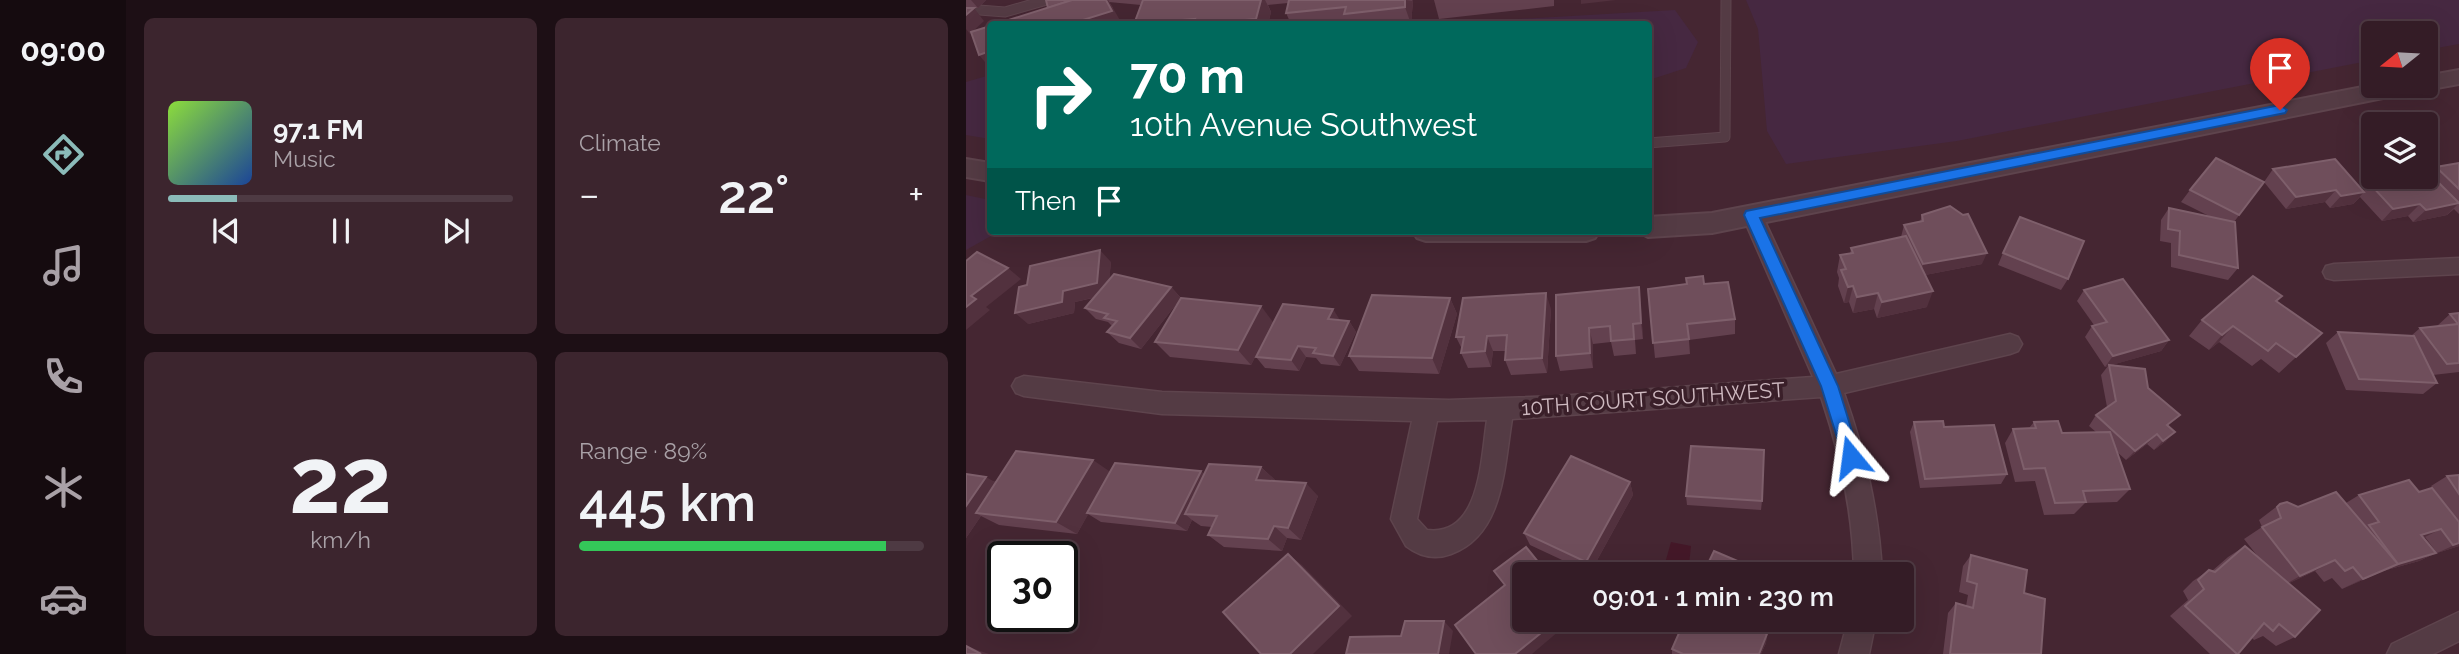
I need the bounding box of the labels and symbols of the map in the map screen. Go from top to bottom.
north arrow [2361,21,2438,98]
pin [2250,38,2310,110]
street label: 10TH COURT SOUTHWEST [1520,377,1786,420]
position arrow [1814,420,1888,494]
speed limit sign: 30 [987,541,1078,632]

